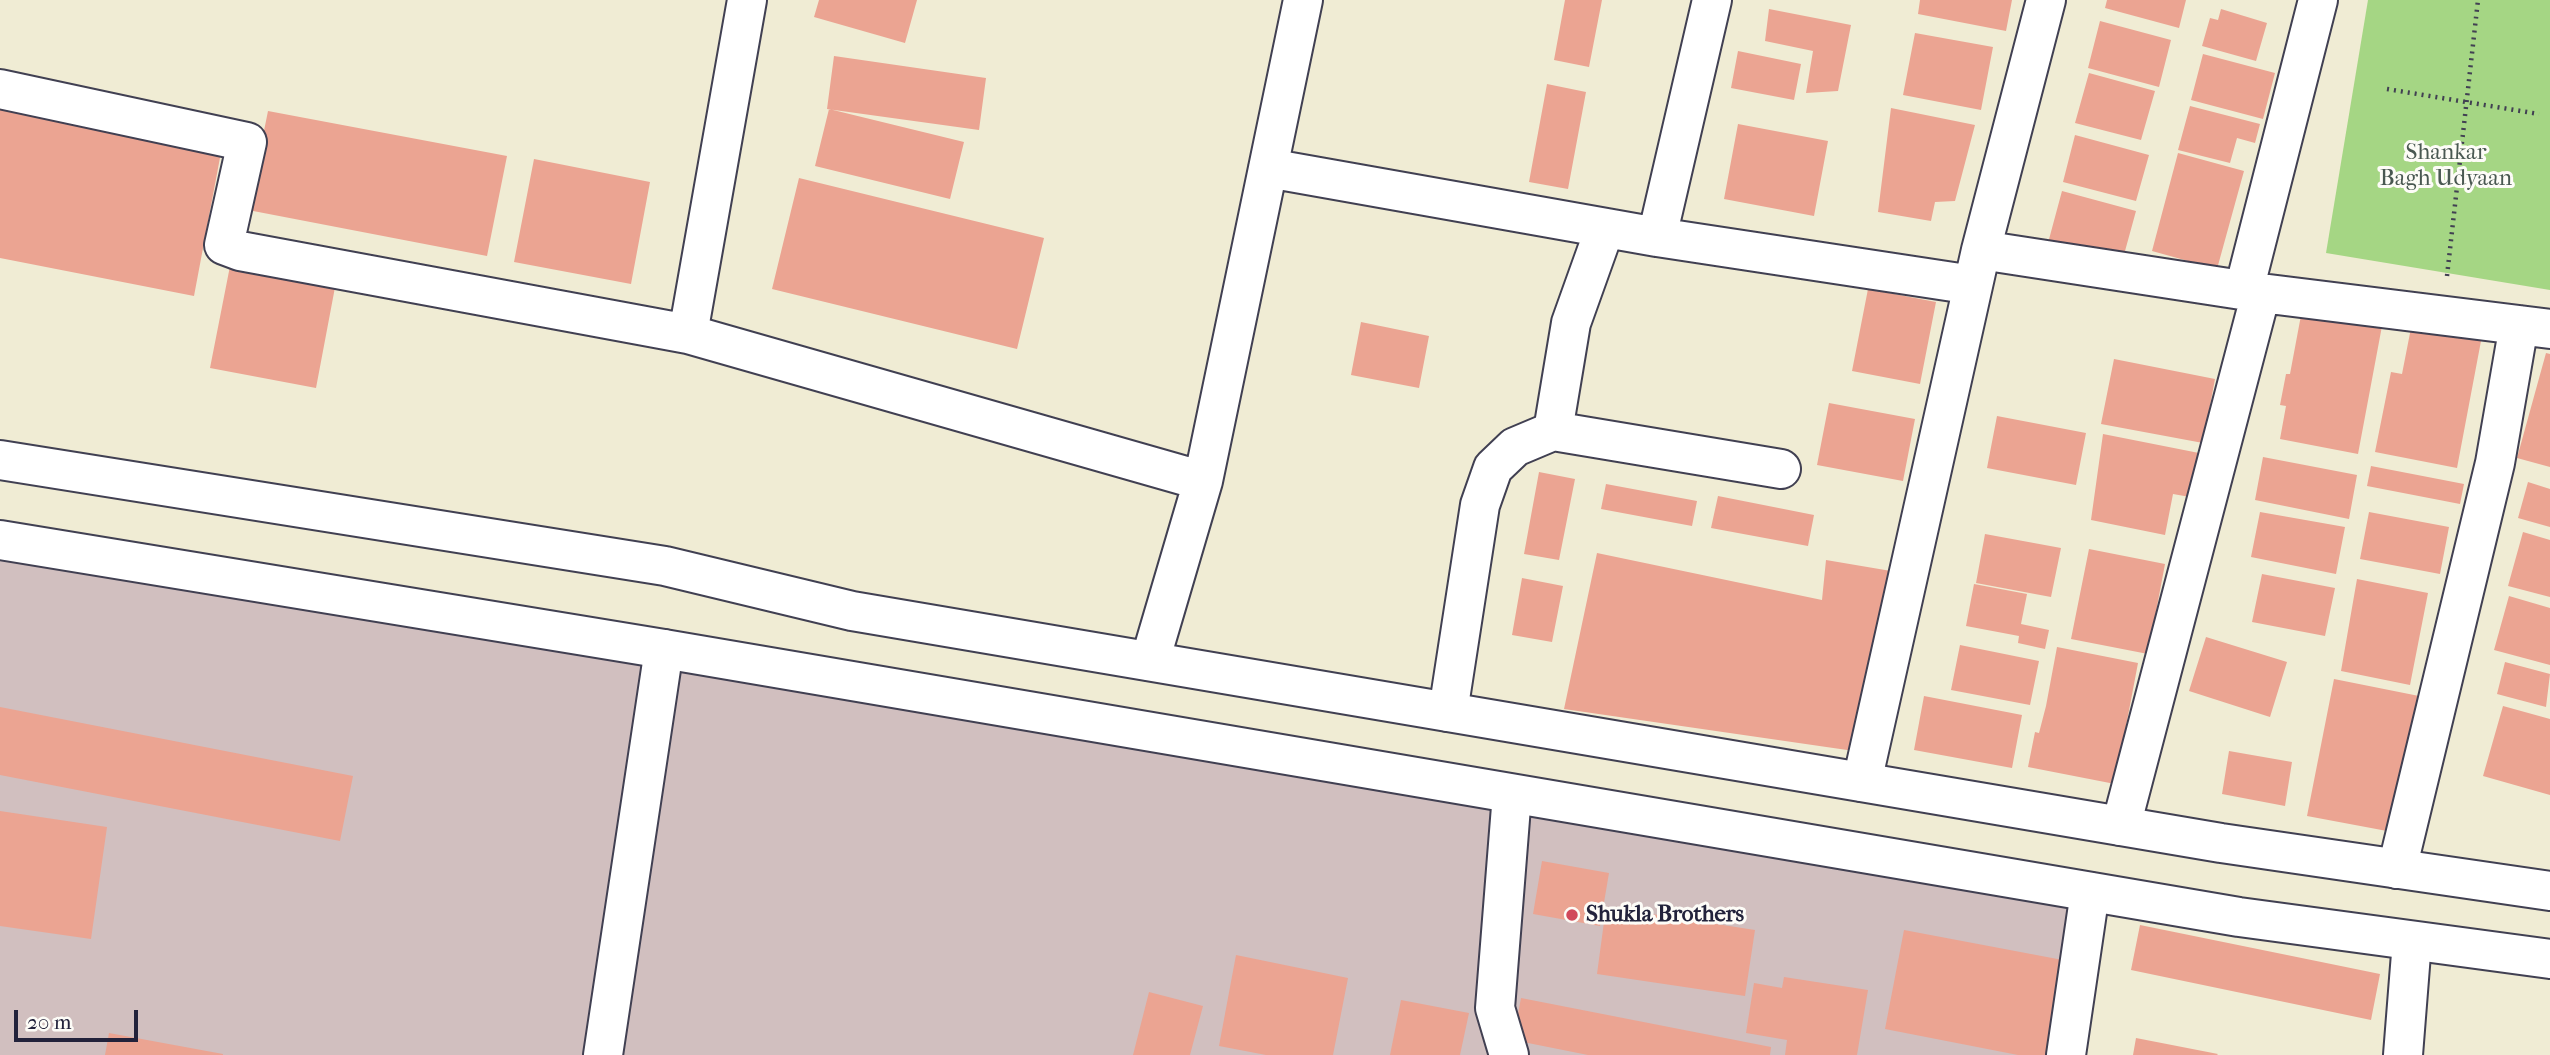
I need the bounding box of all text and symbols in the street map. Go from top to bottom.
park label: Shankar Bagh Udyaan [2380,139,2512,193]
place label: Shukla Brothers [1586,901,1744,929]
marker: Shukla Brothers [1564,907,1580,923]
scale bar [18,996,142,1040]
text: 20 m [27,1010,71,1034]

